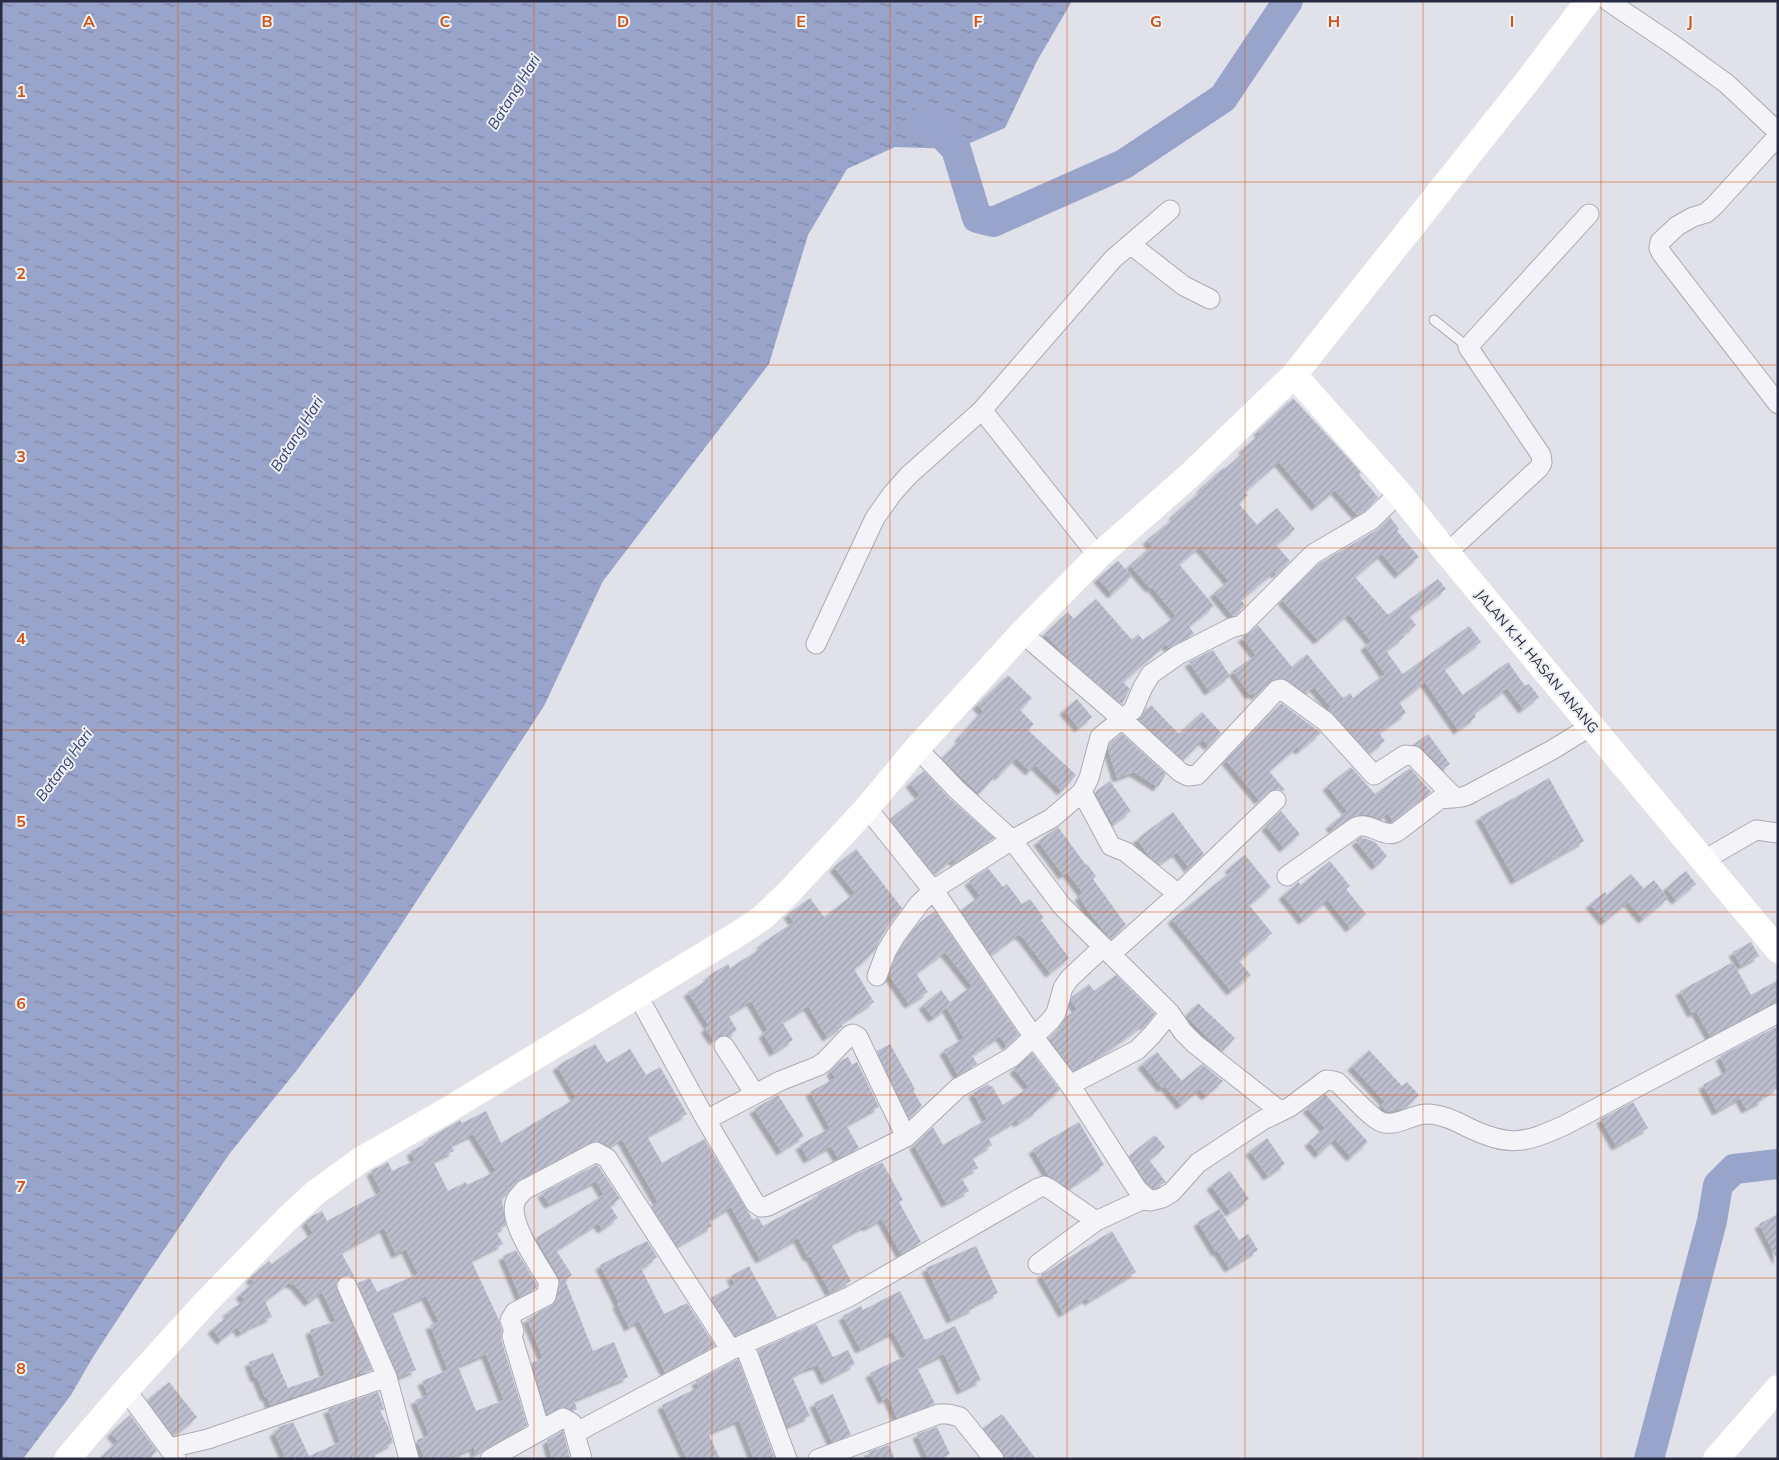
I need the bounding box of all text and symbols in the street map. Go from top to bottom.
text: A [83,11,95,31]
text: B [261,11,273,31]
text: C [440,11,451,31]
text: D [617,11,629,31]
text: E [796,11,806,31]
text: F [973,11,983,31]
text: G [1150,11,1162,31]
text: H [1328,11,1340,31]
text: I [1510,11,1514,31]
text: J [1687,11,1693,31]
water label: Batang Hari [483,50,544,133]
text: 1 [16,81,26,101]
text: 2 [16,263,26,283]
water label: Batang Hari [266,392,327,475]
text: 3 [16,446,26,466]
street label: JALAN K.H. HASAN ANANG [1472,585,1602,737]
text: 4 [16,628,26,648]
water label: Batang Hari [31,725,96,805]
text: 5 [16,811,26,831]
text: 6 [16,993,26,1013]
text: 7 [16,1176,26,1196]
text: 8 [16,1358,26,1378]

